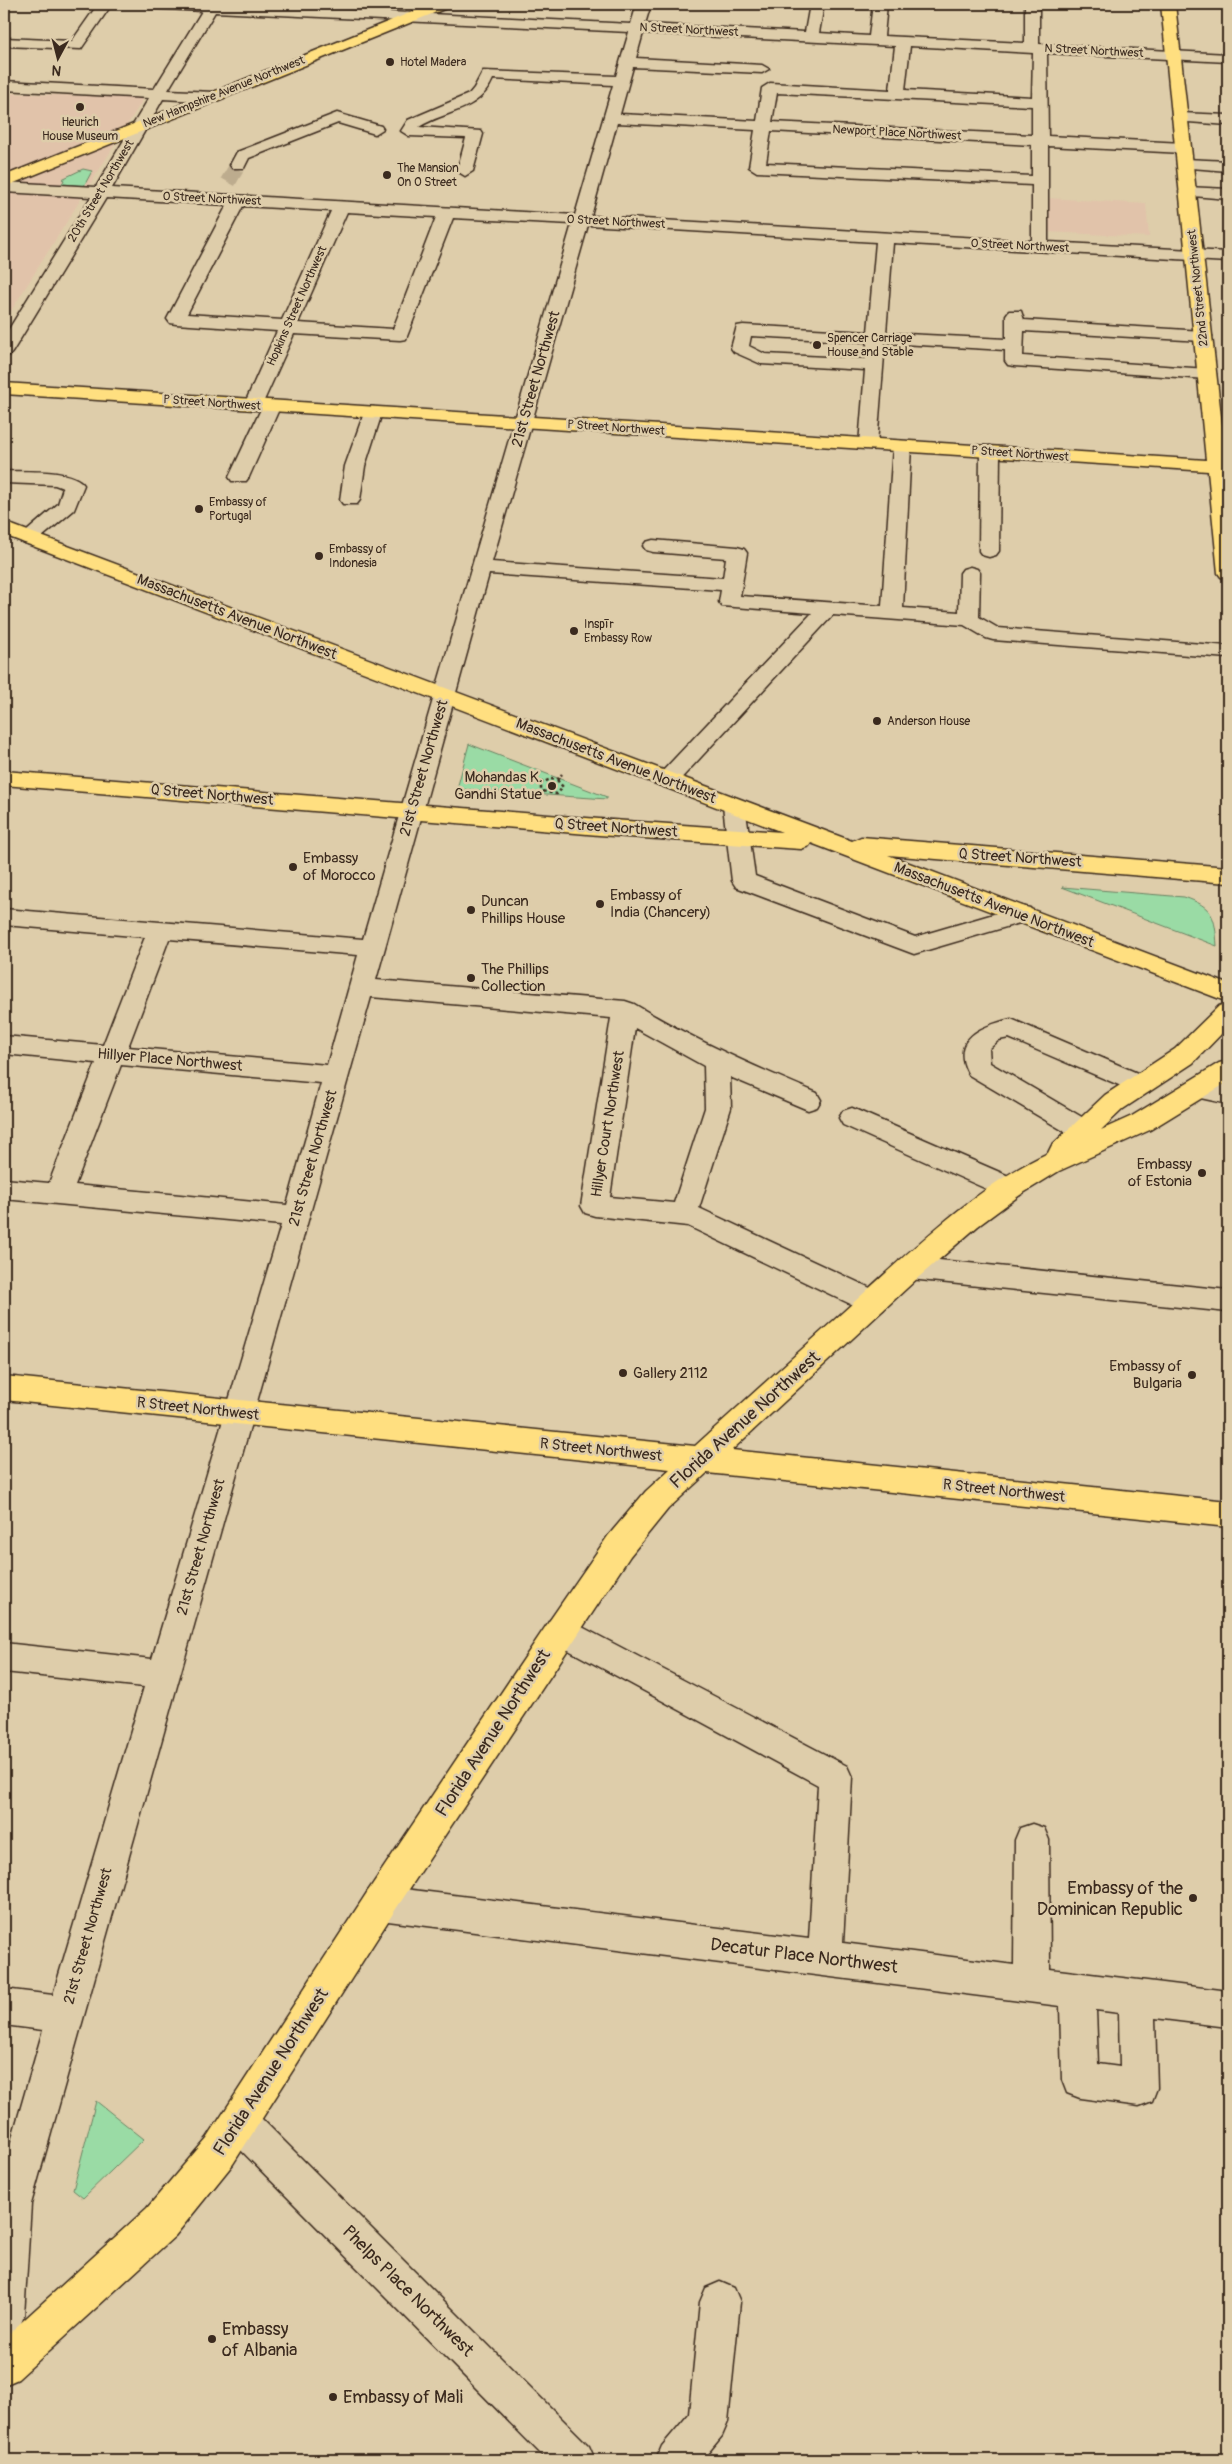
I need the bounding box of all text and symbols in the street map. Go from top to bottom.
street label: N Street Northwest [639,20,739,40]
north arrow [32,32,82,82]
street label: N Street Northwest [1044,41,1144,61]
street label: New Hampshire Avenue Northwest [141,53,307,131]
place label: Hotel Madera [400,55,467,70]
marker: Hotel Madera [384,56,396,68]
text: N [51,61,62,79]
marker: Heurich House Museum [74,101,86,113]
place label: Heurich House Museum [42,115,118,144]
street label: Newport Place Northwest [832,122,962,144]
street label: 20th Street Northwest [65,137,138,245]
place label: The Mansion On O Street [397,161,459,190]
marker: The Mansion On O Street [381,169,393,181]
street label: O Street Northwest [162,189,262,209]
street label: O Street Northwest [566,212,666,232]
street label: 22nd Street Northwest [1184,229,1212,347]
street label: O Street Northwest [970,236,1070,256]
street label: Hopkins Street Northwest [264,243,330,368]
street label: 21st Street Northwest [507,308,565,449]
place label: Spencer Carriage House and Stable [827,331,914,360]
marker: Spencer Carriage House and Stable [811,339,823,351]
street label: P Street Northwest [163,392,262,414]
street label: P Street Northwest [567,417,666,439]
street label: P Street Northwest [971,443,1070,465]
place label: Embassy of Portugal [209,495,267,524]
marker: Embassy of Portugal [193,503,205,515]
place label: Embassy of Indonesia [329,542,387,571]
marker: Embassy of Indonesia [313,550,325,562]
street label: Massachusetts Avenue Northwest [134,570,341,664]
place label: Inspīr Embassy Row [584,617,652,646]
marker: Inspīr Embassy Row [568,625,580,637]
street label: 21st Street Northwest [395,697,453,838]
street label: Massachusetts Avenue Northwest [513,714,720,808]
place label: Anderson House [887,714,970,729]
marker: Anderson House [871,715,883,727]
place label: Mohandas K. Gandhi Statue [454,768,543,804]
street label: Q Street Northwest [150,780,275,810]
marker: Mohandas K. Gandhi Statue [546,780,558,792]
street label: Q Street Northwest [554,814,679,842]
street label: Q Street Northwest [958,844,1083,872]
place label: Embassy of Morocco [303,849,376,885]
street label: Massachusetts Avenue Northwest [891,858,1098,952]
marker: Embassy of Morocco [287,861,299,873]
place label: Embassy of India (Chancery) [610,886,711,922]
place label: Duncan Phillips House [481,892,566,928]
marker: Embassy of India (Chancery) [594,898,606,910]
marker: Duncan Phillips House [465,904,477,916]
place label: The Phillips Collection [481,960,549,996]
marker: The Phillips Collection [465,972,477,984]
street label: Hillyer Place Northwest [97,1044,244,1076]
street label: Hillyer Court Northwest [587,1048,629,1199]
street label: 21st Street Northwest [284,1087,342,1228]
place label: Embassy of Estonia [1128,1155,1193,1191]
marker: Embassy of Estonia [1196,1167,1208,1179]
street label: Florida Avenue Northwest [665,1346,826,1494]
place label: Embassy of Bulgaria [1109,1357,1182,1393]
place label: Gallery 2112 [633,1364,708,1383]
marker: Gallery 2112 [617,1367,629,1379]
marker: Embassy of Bulgaria [1186,1369,1198,1381]
street label: R Street Northwest [136,1393,261,1425]
street label: R Street Northwest [539,1434,664,1466]
street label: R Street Northwest [942,1475,1067,1507]
street label: 21st Street Northwest [172,1476,230,1617]
street label: Florida Avenue Northwest [430,1644,556,1821]
street label: 21st Street Northwest [59,1865,117,2006]
place label: Embassy of the Dominican Republic [1037,1877,1183,1921]
marker: Embassy of the Dominican Republic [1187,1892,1199,1904]
street label: Decatur Place Northwest [709,1933,900,1979]
street label: Florida Avenue Northwest [208,1983,334,2160]
street label: Phelps Place Northwest [337,2220,479,2362]
place label: Embassy of Albania [222,2318,297,2362]
marker: Embassy of Albania [206,2333,218,2345]
place label: Embassy of Mali [343,2386,463,2409]
marker: Embassy of Mali [327,2391,339,2403]

